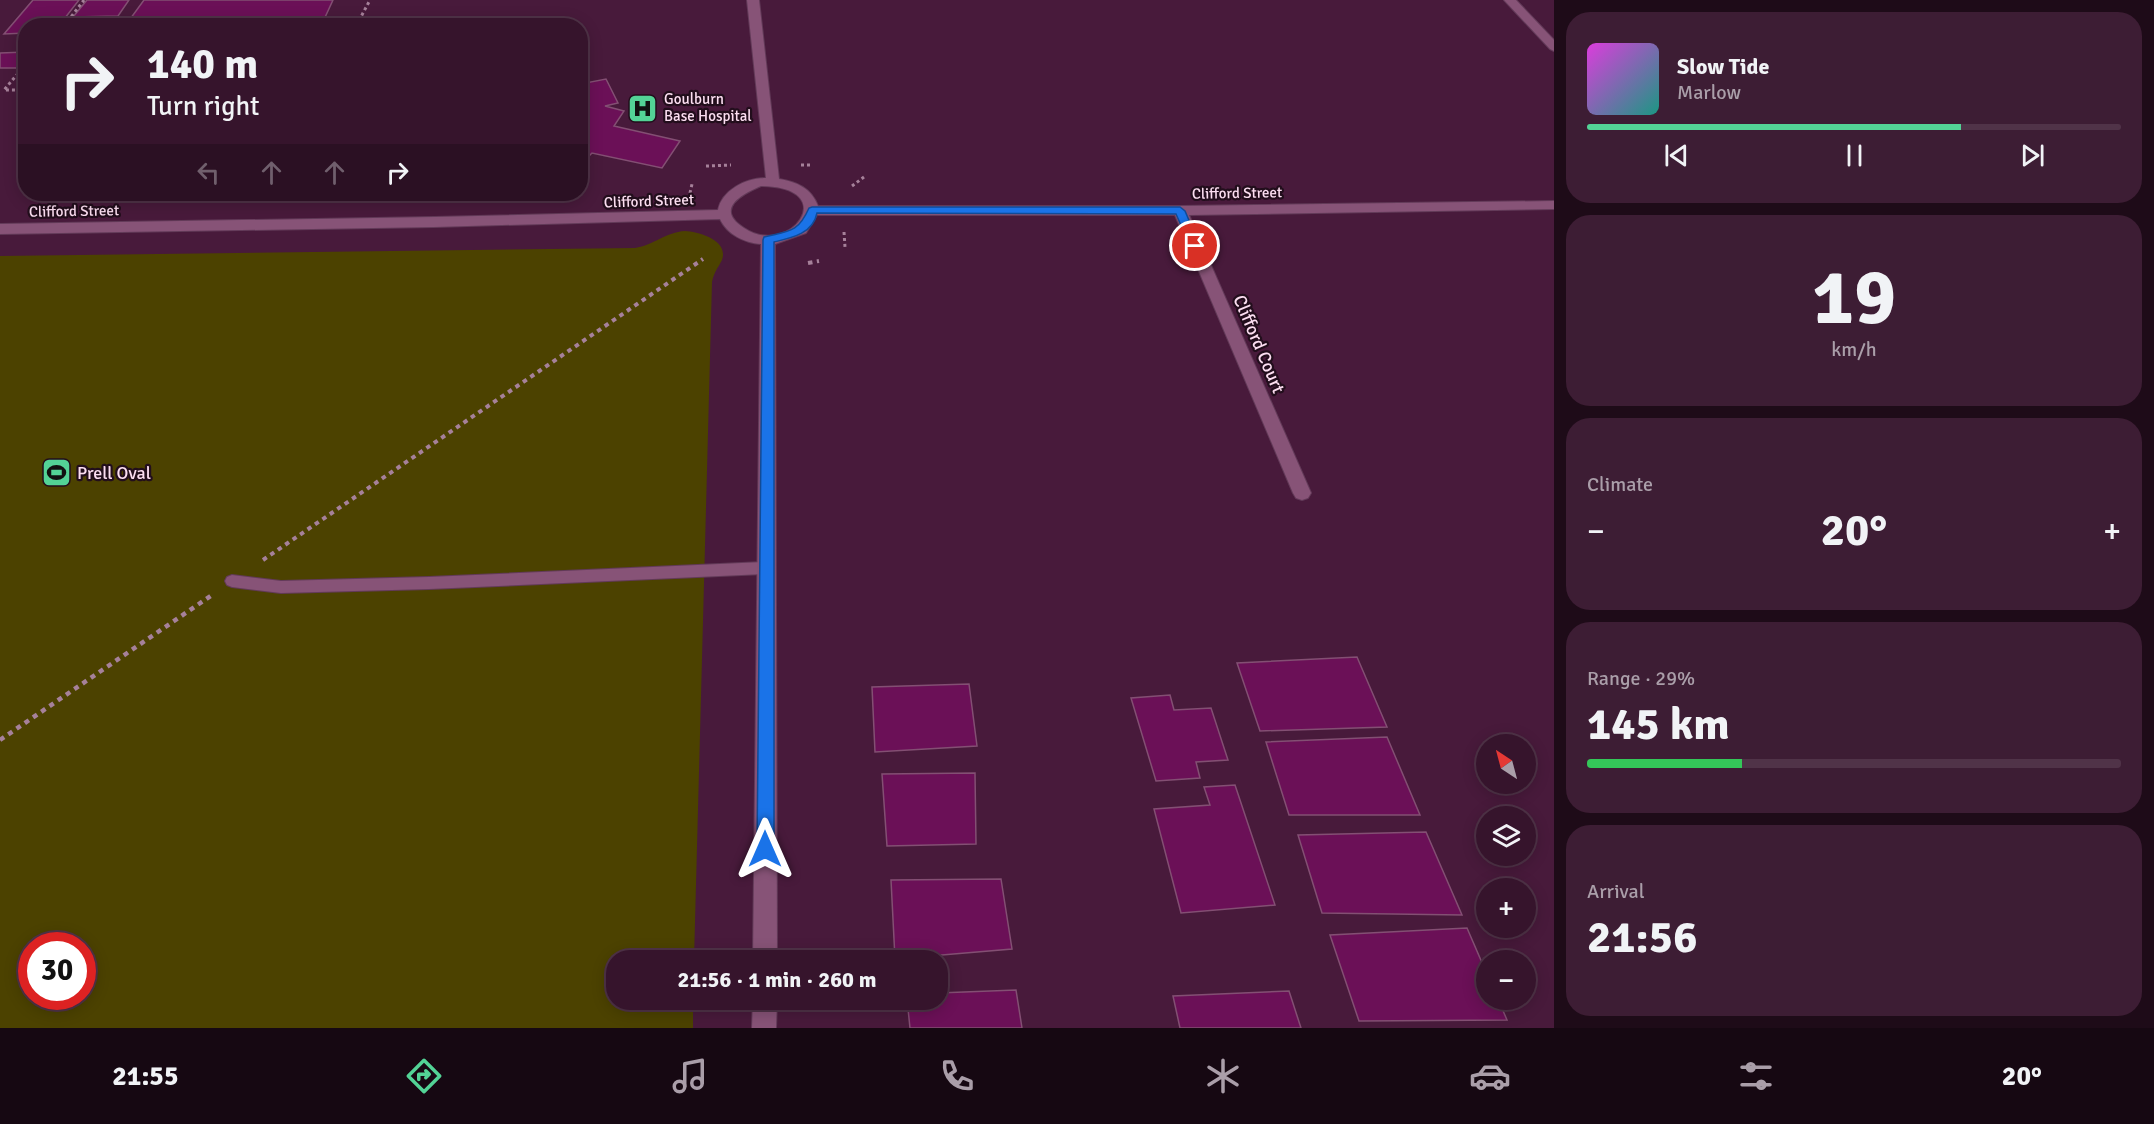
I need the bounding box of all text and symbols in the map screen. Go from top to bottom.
text: 140 m [147,39,258,90]
icon: right [48,42,126,120]
text: Slow Tide [1677,53,1769,80]
text: Marlow [1677,80,1741,105]
text: Turn right [147,90,260,123]
place label: Goulburn Base Hospital [664,90,752,125]
hospital icon: Goulburn Base Hospital [627,92,659,124]
icon: previous [1660,139,1693,172]
icon: pause [1838,139,1871,172]
icon: next [2016,139,2049,172]
icon: left [192,156,225,189]
icon: ahead [255,156,288,189]
icon: ahead [318,156,351,189]
icon: right [381,156,414,189]
street label: Clifford Street [1192,183,1282,203]
street label: Clifford Street [604,190,694,212]
street label: Clifford Street [29,201,119,221]
pin [1169,220,1220,271]
icon: arrive [1178,229,1211,262]
text: 19 [1812,250,1896,346]
street label: Clifford Court [1228,291,1290,397]
text: km/h [1831,337,1877,362]
sports icon: Prell Oval [40,457,72,489]
place label: Prell Oval [77,462,151,484]
text: Climate [1587,472,1653,497]
text: 20° [1821,503,1887,558]
text: − [1587,511,1605,552]
text: + [2103,511,2121,552]
text: Range · 29% [1587,666,1695,691]
text: 145 km [1587,697,1730,752]
north arrow [1476,734,1536,794]
map controls [1476,734,1536,1010]
button: layers [1476,806,1536,866]
position arrow [733,817,797,881]
button: + [1476,878,1536,938]
text: Arrival [1587,879,1645,904]
text: 21:56 [1587,910,1697,965]
speed limit sign: 30 [18,932,96,1010]
button: − [1476,950,1536,1010]
text: 21:56 · 1 min · 260 m [677,966,877,993]
icon: directions [403,1055,445,1097]
icon: music [669,1055,711,1097]
icon: phone [936,1055,978,1097]
icon: climate [1202,1055,1244,1097]
icon: car [1469,1055,1511,1097]
icon: filters [1735,1055,1777,1097]
text: 21:55 [112,1060,179,1093]
text: 20° [2002,1060,2042,1093]

